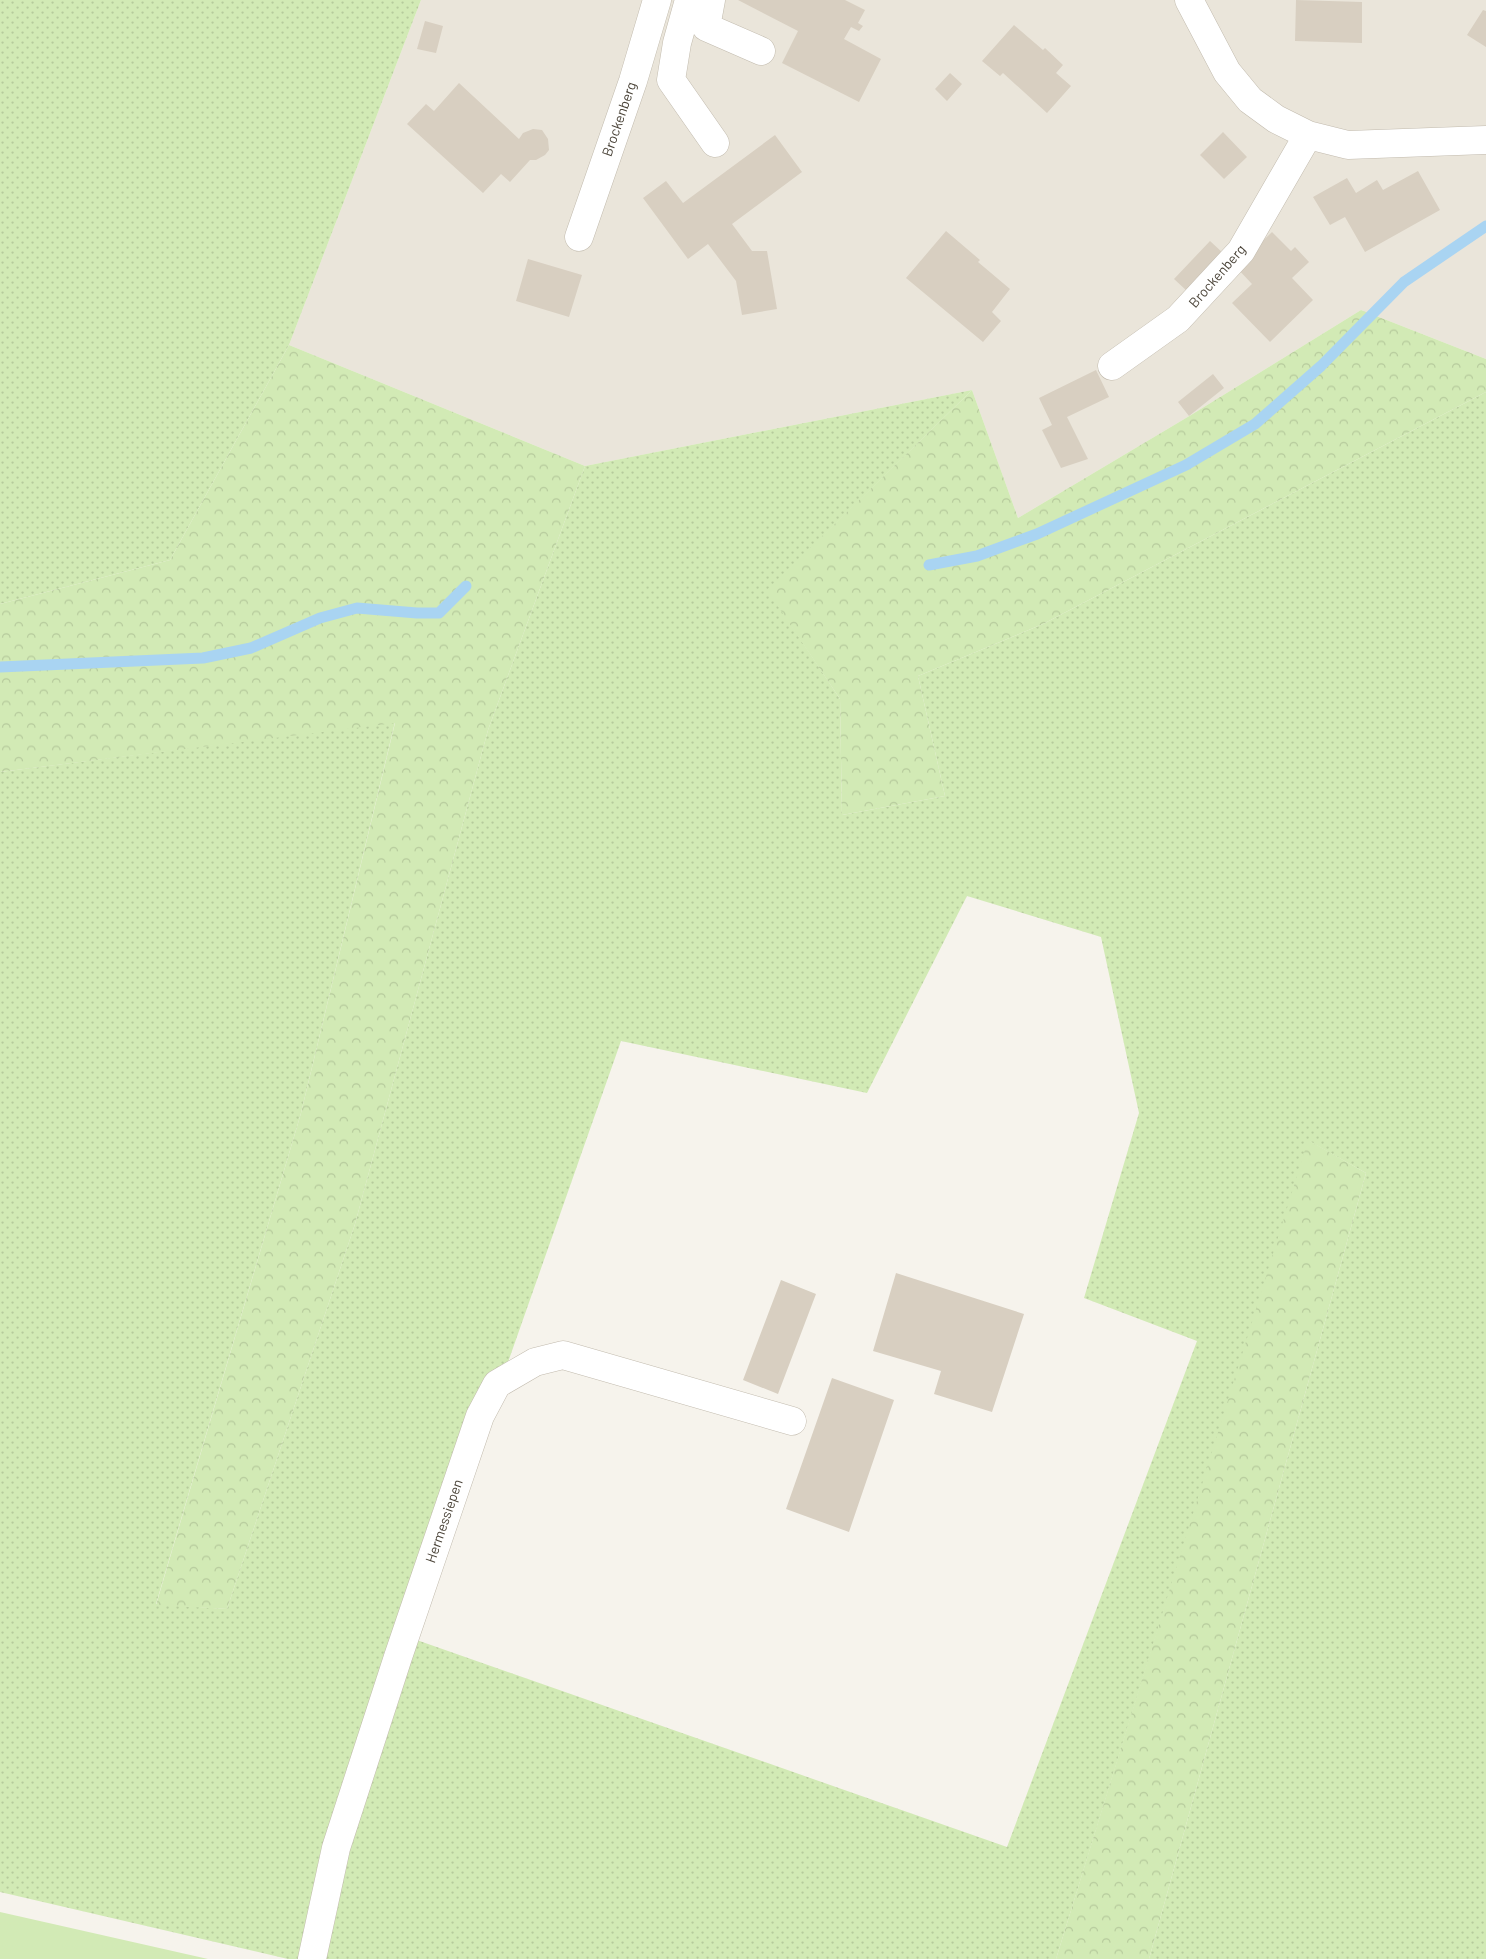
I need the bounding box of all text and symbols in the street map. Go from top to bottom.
street label: Brockenberg [598,79,639,158]
street label: Brockenberg [1185,241,1249,311]
street label: Hermessiepen [421,1477,466,1565]

